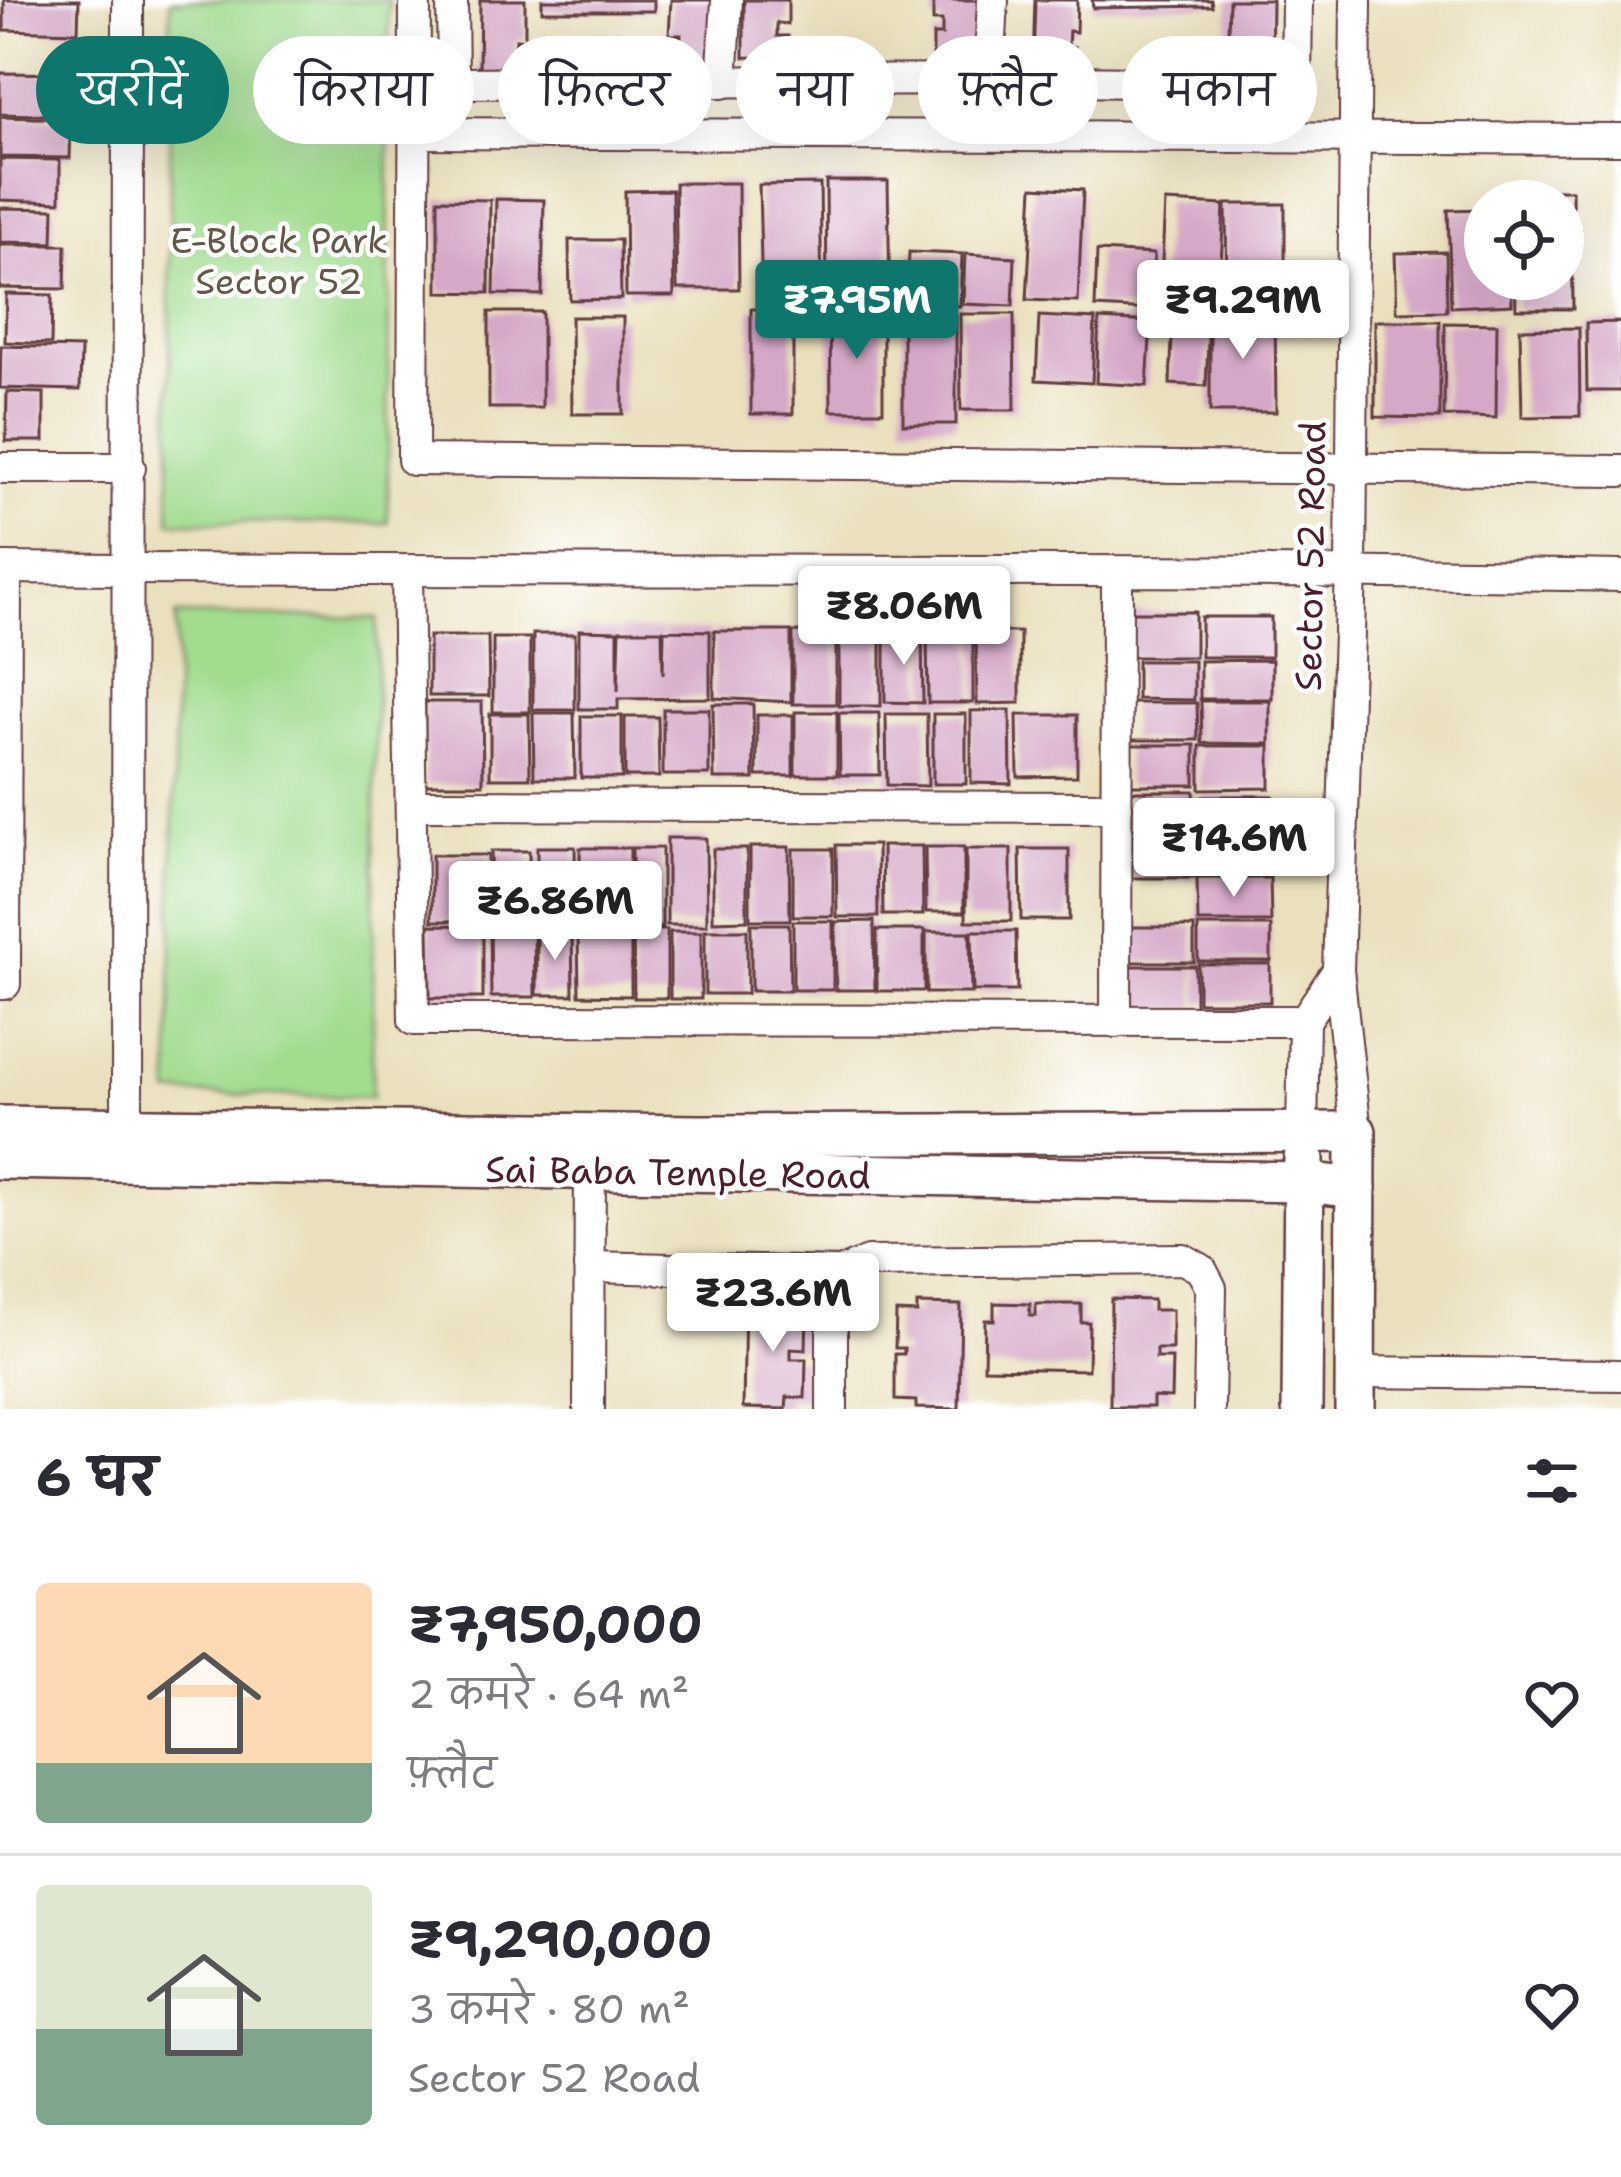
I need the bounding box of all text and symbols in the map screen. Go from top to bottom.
chip: खरीदें [36,36,229,144]
chip: किराया [253,36,474,144]
chip: फ़िल्टर [498,36,712,144]
chip: नया [736,36,894,144]
chip: फ़्लैट [918,36,1098,144]
chip: मकान [1122,36,1317,144]
map controls [1464,180,1584,300]
button: locate [1464,180,1584,300]
park label: E-Block Park Sector 52 [170,216,388,306]
pin: ₹7.95M [759,260,955,362]
pin: ₹9.29M [1145,260,1341,362]
text: ₹7.95M [782,273,932,325]
text: ₹9.29M [1164,273,1322,325]
street label: Sector 52 Road [1284,421,1337,691]
pin: ₹8.06M [806,566,1002,668]
text: ₹8.06M [825,579,983,631]
pin: ₹14.6M [1136,798,1332,900]
text: ₹14.6M [1160,811,1308,863]
pin: ₹6.86M [457,861,653,963]
text: ₹6.86M [476,874,634,926]
street label: Sai Baba Temple Road [485,1145,871,1200]
pin: ₹23.6M [675,1253,871,1355]
text: ₹23.6M [694,1266,852,1318]
text: 6 घर [36,1443,157,1511]
icon: filters [1519,1448,1585,1514]
text: ₹7,950,000 [408,1590,703,1658]
icon: home [132,1631,276,1775]
text: 2 कमरे · 64 m² [408,1668,689,1720]
icon: heart [1519,1670,1585,1736]
text: फ़्लैट [408,1747,497,1799]
text: ₹9,290,000 [408,1905,713,1973]
icon: home [132,1933,276,2077]
icon: heart [1519,1972,1585,2038]
text: 3 कमरे · 80 m² [408,1983,690,2035]
text: Sector 52 Road [408,2052,701,2104]

